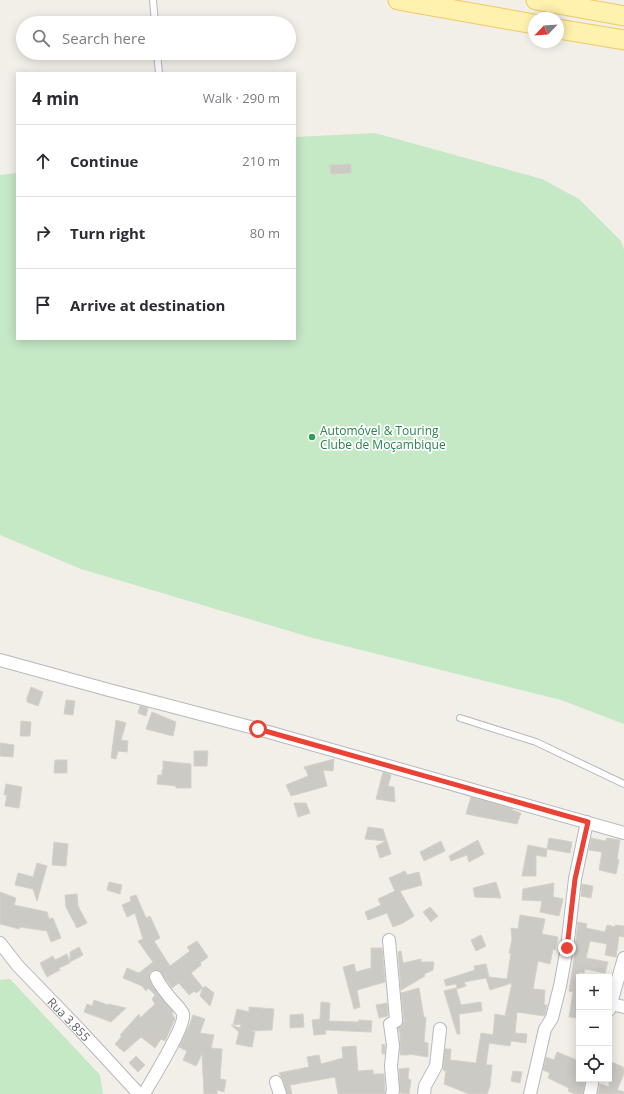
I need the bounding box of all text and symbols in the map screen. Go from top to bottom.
north arrow [528,12,564,48]
search box [16,16,296,60]
icon: search [30,27,52,49]
text: Search here [62,28,146,48]
text: 4 min [32,87,79,110]
text: Walk · 290 m [203,89,280,107]
icon: ahead [32,150,54,172]
text: Continue [70,151,138,171]
text: 210 m [242,152,280,170]
icon: right [32,222,54,244]
text: Turn right [70,223,145,243]
text: 80 m [250,224,280,242]
icon: arrive [32,294,54,316]
text: Arrive at destination [70,295,225,315]
place label: Automóvel & Touring Clube de Moçambique [320,422,446,453]
marker: Automóvel & Touring Clube de Moçambique [307,432,317,442]
route start [249,720,267,738]
route end [558,939,576,957]
map controls [576,974,612,1082]
button: + [576,974,612,1010]
street label: Rua 3.855 [44,993,95,1045]
button: − [576,1010,612,1046]
button: locate [576,1046,612,1082]

